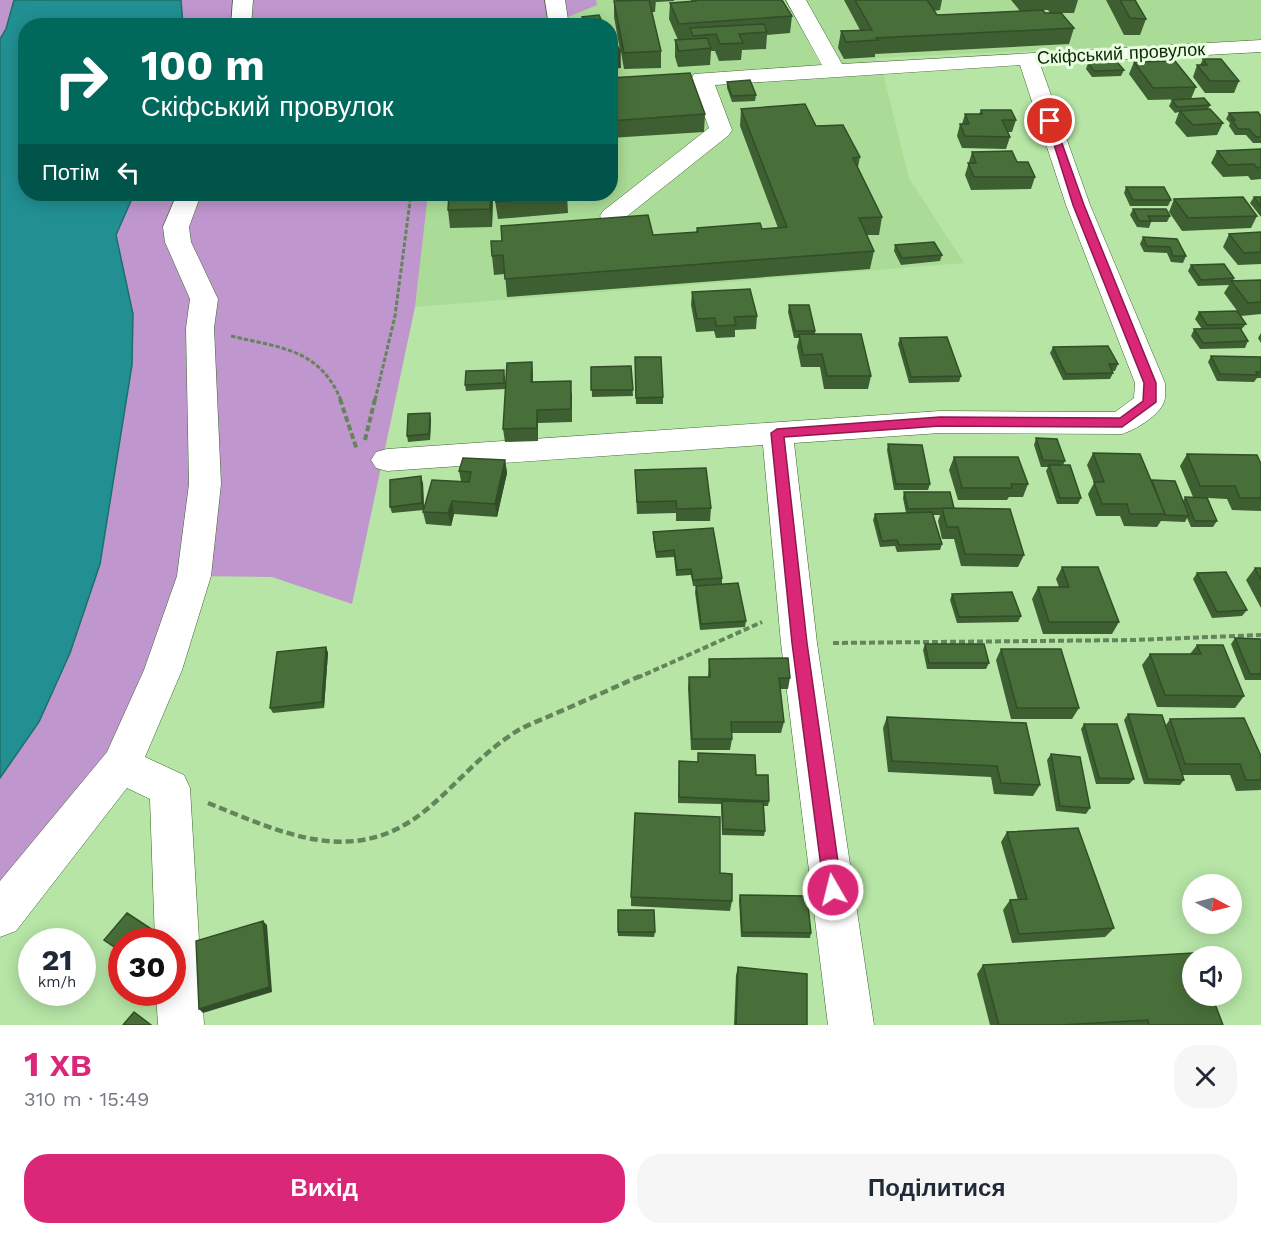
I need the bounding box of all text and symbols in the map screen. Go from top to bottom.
street label: Скіфський провулок [1036,38,1206,68]
text: 100 m [141,41,265,90]
icon: right [42,42,120,120]
text: Скіфський провулок [141,91,393,123]
pin [1024,95,1075,146]
icon: arrive [1033,104,1066,137]
icon: left [112,156,145,189]
text: Потім [42,160,100,185]
position arrow [801,858,865,922]
north arrow [1182,874,1242,934]
map controls [1182,874,1242,1006]
speed limit sign: 30 [108,928,186,1006]
text: 21 [42,942,72,977]
button: sound [1182,946,1242,1006]
text: km/h [38,973,76,991]
text: 1 хв [24,1043,92,1085]
button: close [1174,1045,1237,1108]
text: 310 m · 15:49 [24,1087,149,1111]
button: Вихід [24,1154,625,1223]
button: Поділитися [637,1154,1237,1223]

